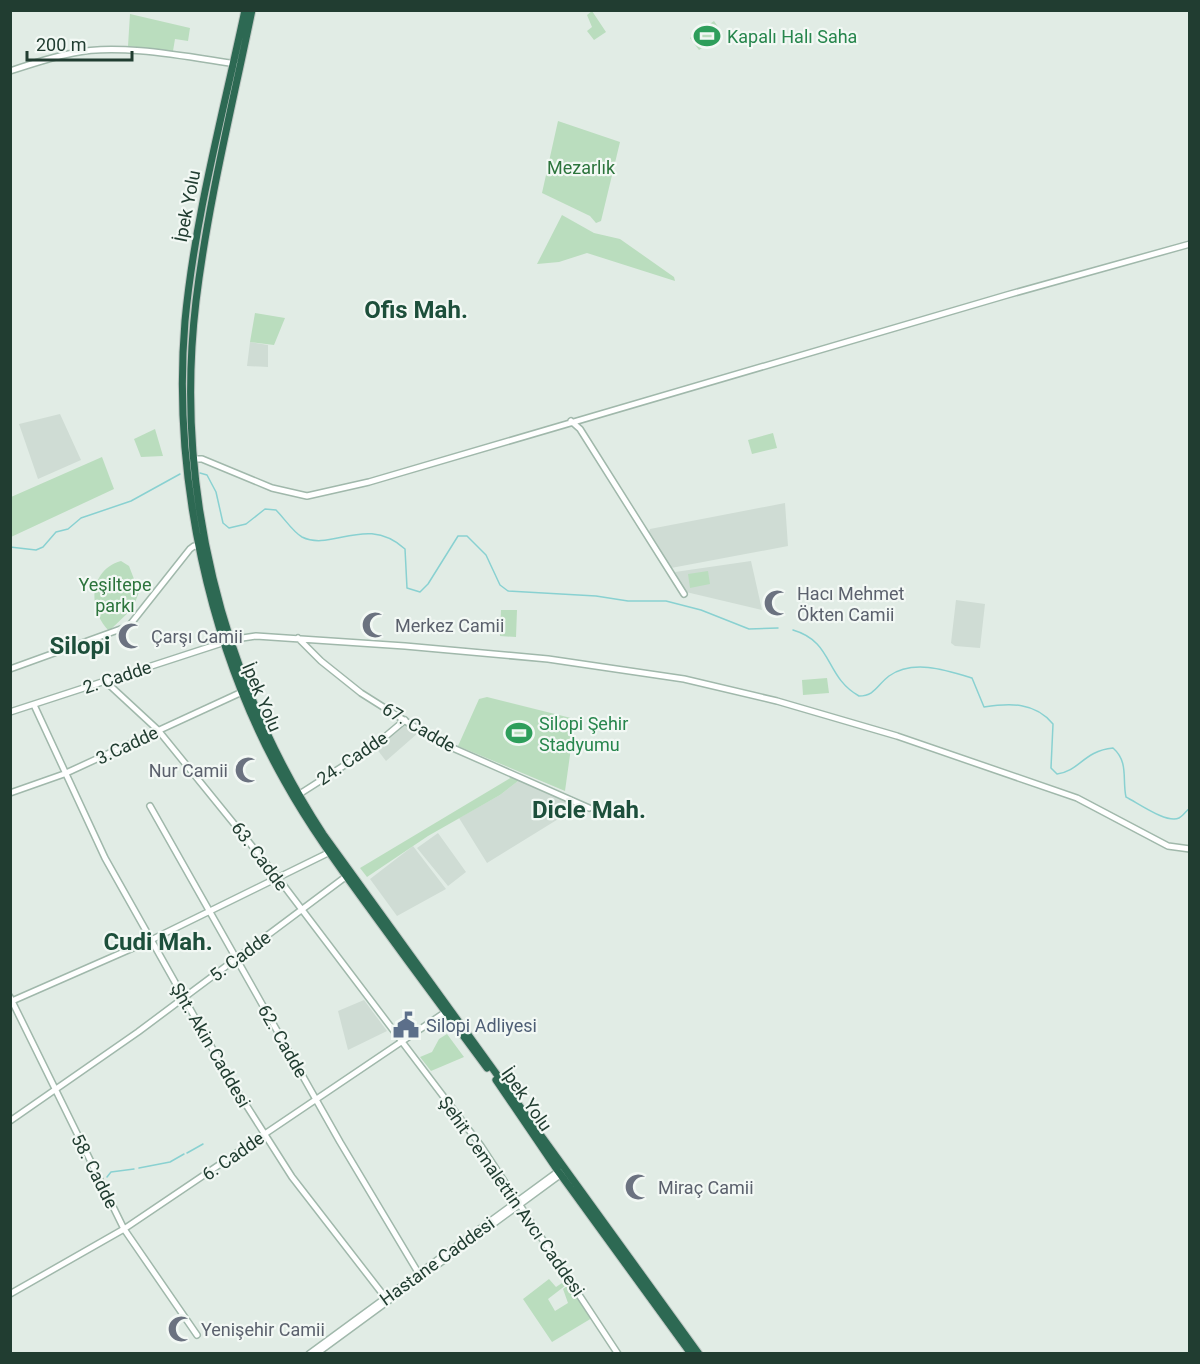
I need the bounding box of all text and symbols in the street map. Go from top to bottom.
sports icon: Kapalı Halı Saha [692,21,722,51]
scale bar [27,24,132,62]
place label: Kapalı Halı Saha [727,26,857,47]
text: 200 m [36,34,87,55]
park label: Mezarlık [547,157,616,178]
street label: İpek Yolu [170,168,204,244]
district label: Ofis Mah. [364,296,468,324]
park label: Yeşiltepe parkı [79,574,151,616]
place label: Hacı Mehmet Ökten Camii [797,583,904,625]
mosque icon: Hacı Mehmet Ökten Camii [762,588,792,618]
mosque icon: Merkez Camii [360,610,390,640]
place label: Merkez Camii [395,615,504,636]
mosque icon: Çarşı Camii [116,621,146,651]
place label: Çarşı Camii [151,626,243,647]
district label: Silopi [50,632,110,660]
street label: 2. Cadde [80,656,154,698]
street label: İpek Yolu [238,659,286,735]
street label: 67. Cadde [379,698,459,756]
place label: Silopi Şehir Stadyumu [539,713,628,755]
sports icon: Silopi Şehir Stadyumu [504,718,534,748]
street label: 3.Cadde [93,721,161,769]
street label: 24. Cadde [313,727,391,789]
mosque icon: Nur Camii [233,755,263,785]
place label: Nur Camii [149,760,228,781]
district label: Dicle Mah. [532,796,646,824]
street label: 63. Cadde [227,817,293,895]
street label: 5. Cadde [205,926,275,986]
district label: Cudi Mah. [103,928,213,956]
street label: Şht. Akin Caddesi [167,979,255,1111]
street label: 62. Cadde [254,1001,312,1081]
public building icon: Silopi Adliyesi [391,1010,421,1040]
place label: Silopi Adliyesi [426,1015,537,1036]
street label: İpek Yolu [497,1063,557,1135]
street label: Şehit Cemalettin Avcı Caddesi [435,1092,589,1300]
street label: 6. Cadde [198,1127,268,1185]
street label: 58. Cadde [67,1130,123,1212]
mosque icon: Miraç Camii [623,1172,653,1202]
place label: Miraç Camii [658,1177,754,1198]
street label: Hastane Caddesi [376,1212,498,1310]
mosque icon: Yenişehir Camii [166,1314,196,1344]
place label: Yenişehir Camii [201,1319,325,1340]

